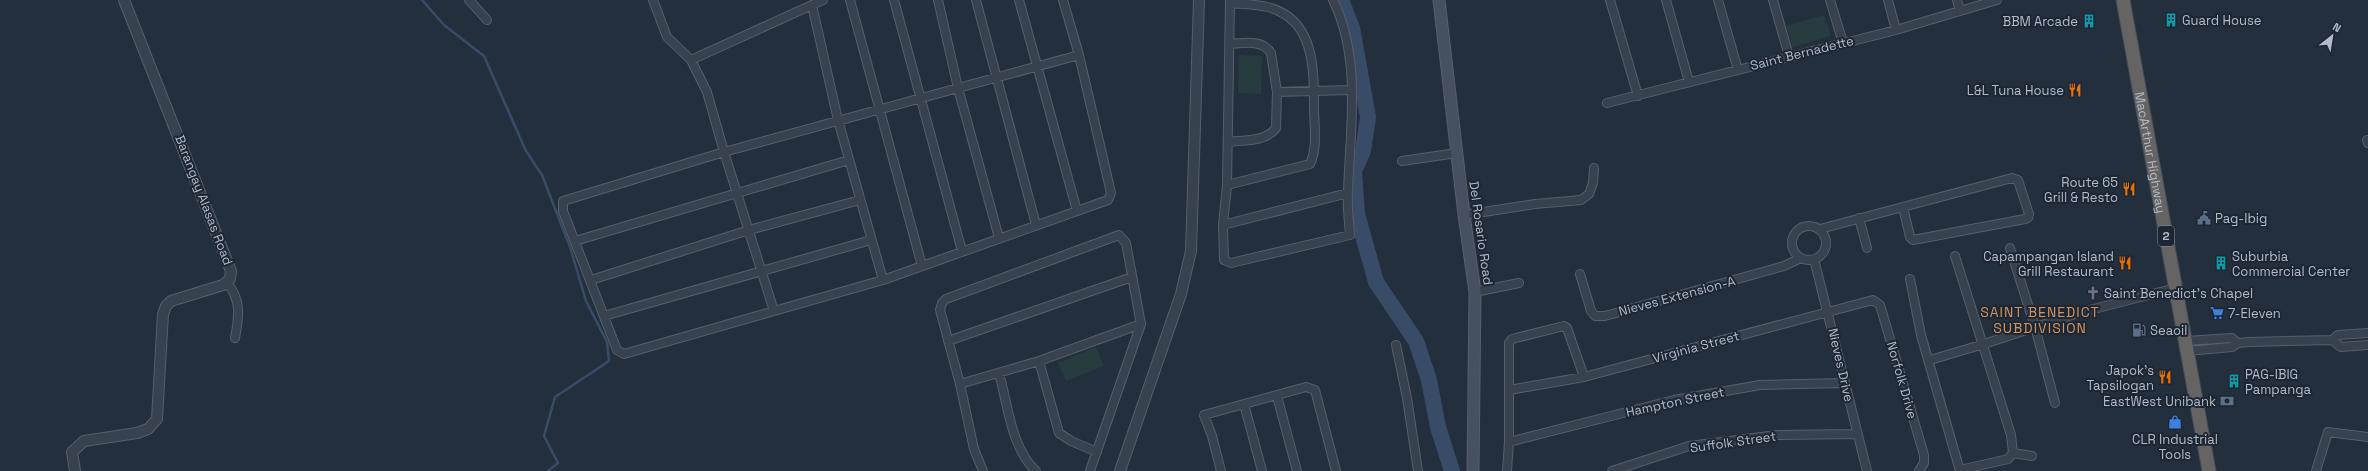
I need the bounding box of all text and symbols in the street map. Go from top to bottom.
building icon: Guard House [2163,12,2179,28]
place label: Guard House [2182,12,2261,29]
place label: BBM Arcade [2002,13,2078,30]
building icon: BBM Arcade [2081,13,2097,29]
north arrow [2312,16,2352,56]
text: N [2330,19,2344,35]
street label: Saint Bernadette [1748,32,1856,74]
place label: L&L Tuna House [1967,82,2064,99]
restaurant icon: L&L Tuna House [2067,82,2083,98]
street label: MacArthur Highway [2131,90,2170,215]
street label: Barangay Alasas Road [171,132,237,268]
place label: Route 65 Grill & Resto [2044,174,2118,206]
street label: Del Rosario Road [1465,180,1497,286]
restaurant icon: Route 65 Grill & Resto [2121,181,2137,197]
public building icon: Pag-Ibig [2196,210,2212,226]
place label: Pag-Ibig [2215,210,2267,227]
road number: 2 [2158,226,2174,246]
place label: Capampangan Island Grill Restaurant [1983,248,2114,280]
place label: Suburbia Commercial Center [2232,248,2350,280]
restaurant icon: Capampangan Island Grill Restaurant [2117,255,2133,271]
building icon: Suburbia Commercial Center [2213,255,2229,271]
street label: Nieves Extension-A [1617,272,1737,320]
church icon: Saint Benedict's Chapel [2085,285,2101,301]
place label: Saint Benedict's Chapel [2104,285,2253,302]
district label: SAINT BENEDICT SUBDIVISION [1980,303,2100,337]
supermarket icon: 7-Eleven [2209,305,2225,321]
place label: 7-Eleven [2228,305,2281,322]
fuel station icon: Seaoil [2131,322,2147,338]
place label: Seaoil [2150,322,2187,339]
street label: Virginia Street [1651,327,1741,367]
street label: Nieves Drive [1824,327,1858,403]
street label: Norfolk Drive [1883,339,1921,421]
place label: Japok's Tapsilogan [2087,362,2154,394]
place label: PAG-IBIG Pampanga [2245,366,2311,398]
restaurant icon: Japok's Tapsilogan [2157,369,2173,385]
building icon: PAG-IBIG Pampanga [2226,373,2242,389]
street label: Hampton Street [1624,383,1726,421]
place label: EastWest Unibank [2103,393,2216,410]
bank icon: EastWest Unibank [2219,393,2235,409]
shop icon: CLR Industrial Tools [2167,414,2183,430]
street label: Suffolk Street [1689,428,1777,456]
place label: CLR Industrial Tools [2132,431,2218,463]

